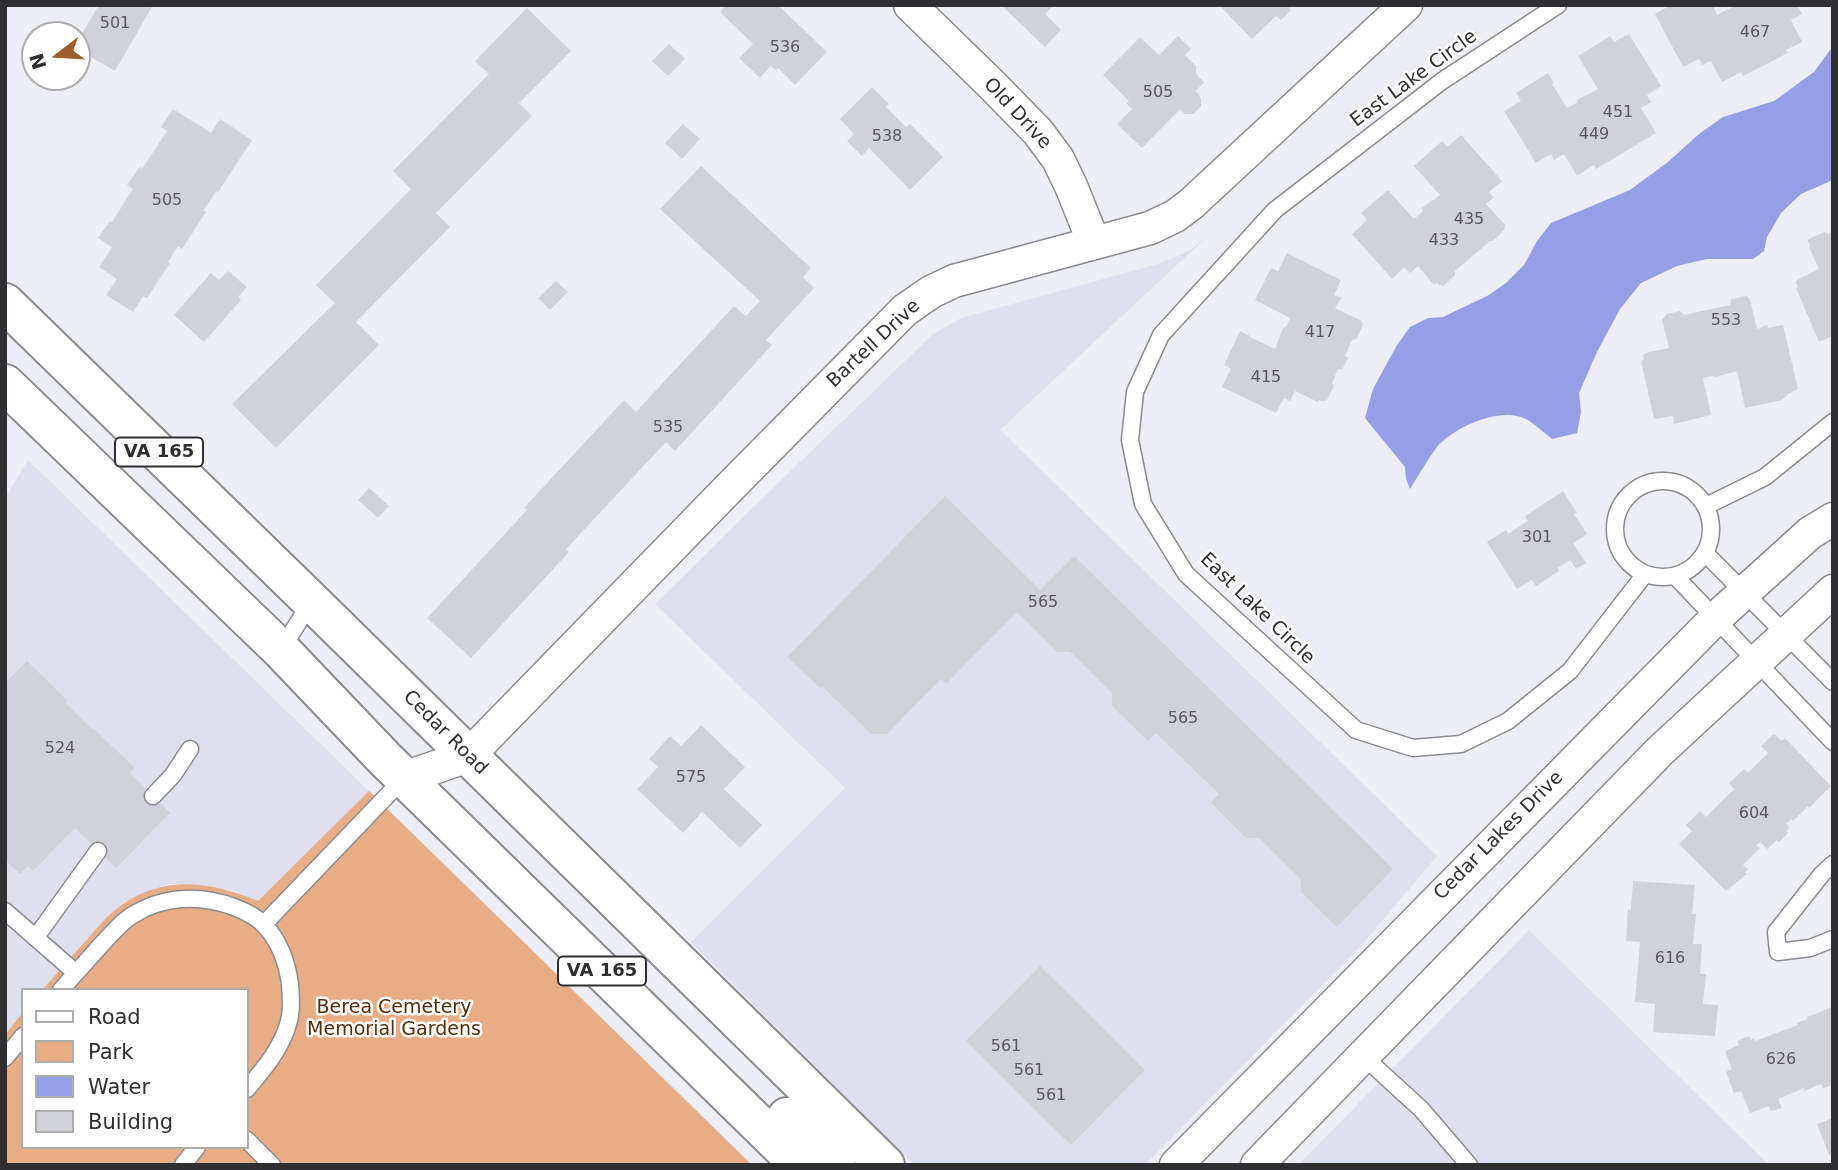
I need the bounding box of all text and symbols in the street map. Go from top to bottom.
house number: 501 [100,14,130,34]
north arrow [21,21,91,91]
house number: 467 [1740,23,1770,43]
street label: East Lake Circle [1346,25,1482,133]
house number: 536 [770,38,800,58]
text: N [25,51,51,72]
street label: Old Drive [978,74,1056,154]
house number: 505 [1143,83,1173,103]
house number: 451 [1603,103,1633,123]
house number: 449 [1579,125,1609,145]
house number: 538 [872,127,902,147]
house number: 505 [152,191,182,211]
house number: 435 [1454,210,1484,230]
house number: 433 [1429,231,1459,251]
street label: Bartell Drive [823,295,925,393]
house number: 553 [1711,311,1741,331]
house number: 417 [1305,323,1335,343]
house number: 415 [1251,368,1281,388]
house number: 535 [653,418,683,438]
road number: VA 165 [115,438,203,466]
house number: 301 [1522,528,1552,548]
street label: East Lake Circle [1195,548,1319,670]
house number: 565 [1028,593,1058,613]
street label: Cedar Road [398,686,492,780]
house number: 565 [1168,709,1198,729]
house number: 524 [45,739,75,759]
street label: Cedar Lakes Drive [1430,767,1568,905]
house number: 575 [676,768,706,788]
house number: 604 [1739,804,1769,824]
house number: 616 [1655,949,1685,969]
road number: VA 165 [558,956,646,986]
legend [21,988,248,1149]
park label: Berea Cemetery Memorial Gardens [307,997,481,1041]
text: Road [88,1005,141,1029]
house number: 561 [991,1037,1021,1057]
text: Park [88,1040,133,1064]
house number: 626 [1766,1050,1796,1070]
house number: 561 [1014,1061,1044,1081]
text: Water [88,1075,150,1099]
house number: 561 [1036,1086,1066,1106]
text: Building [88,1110,173,1134]

